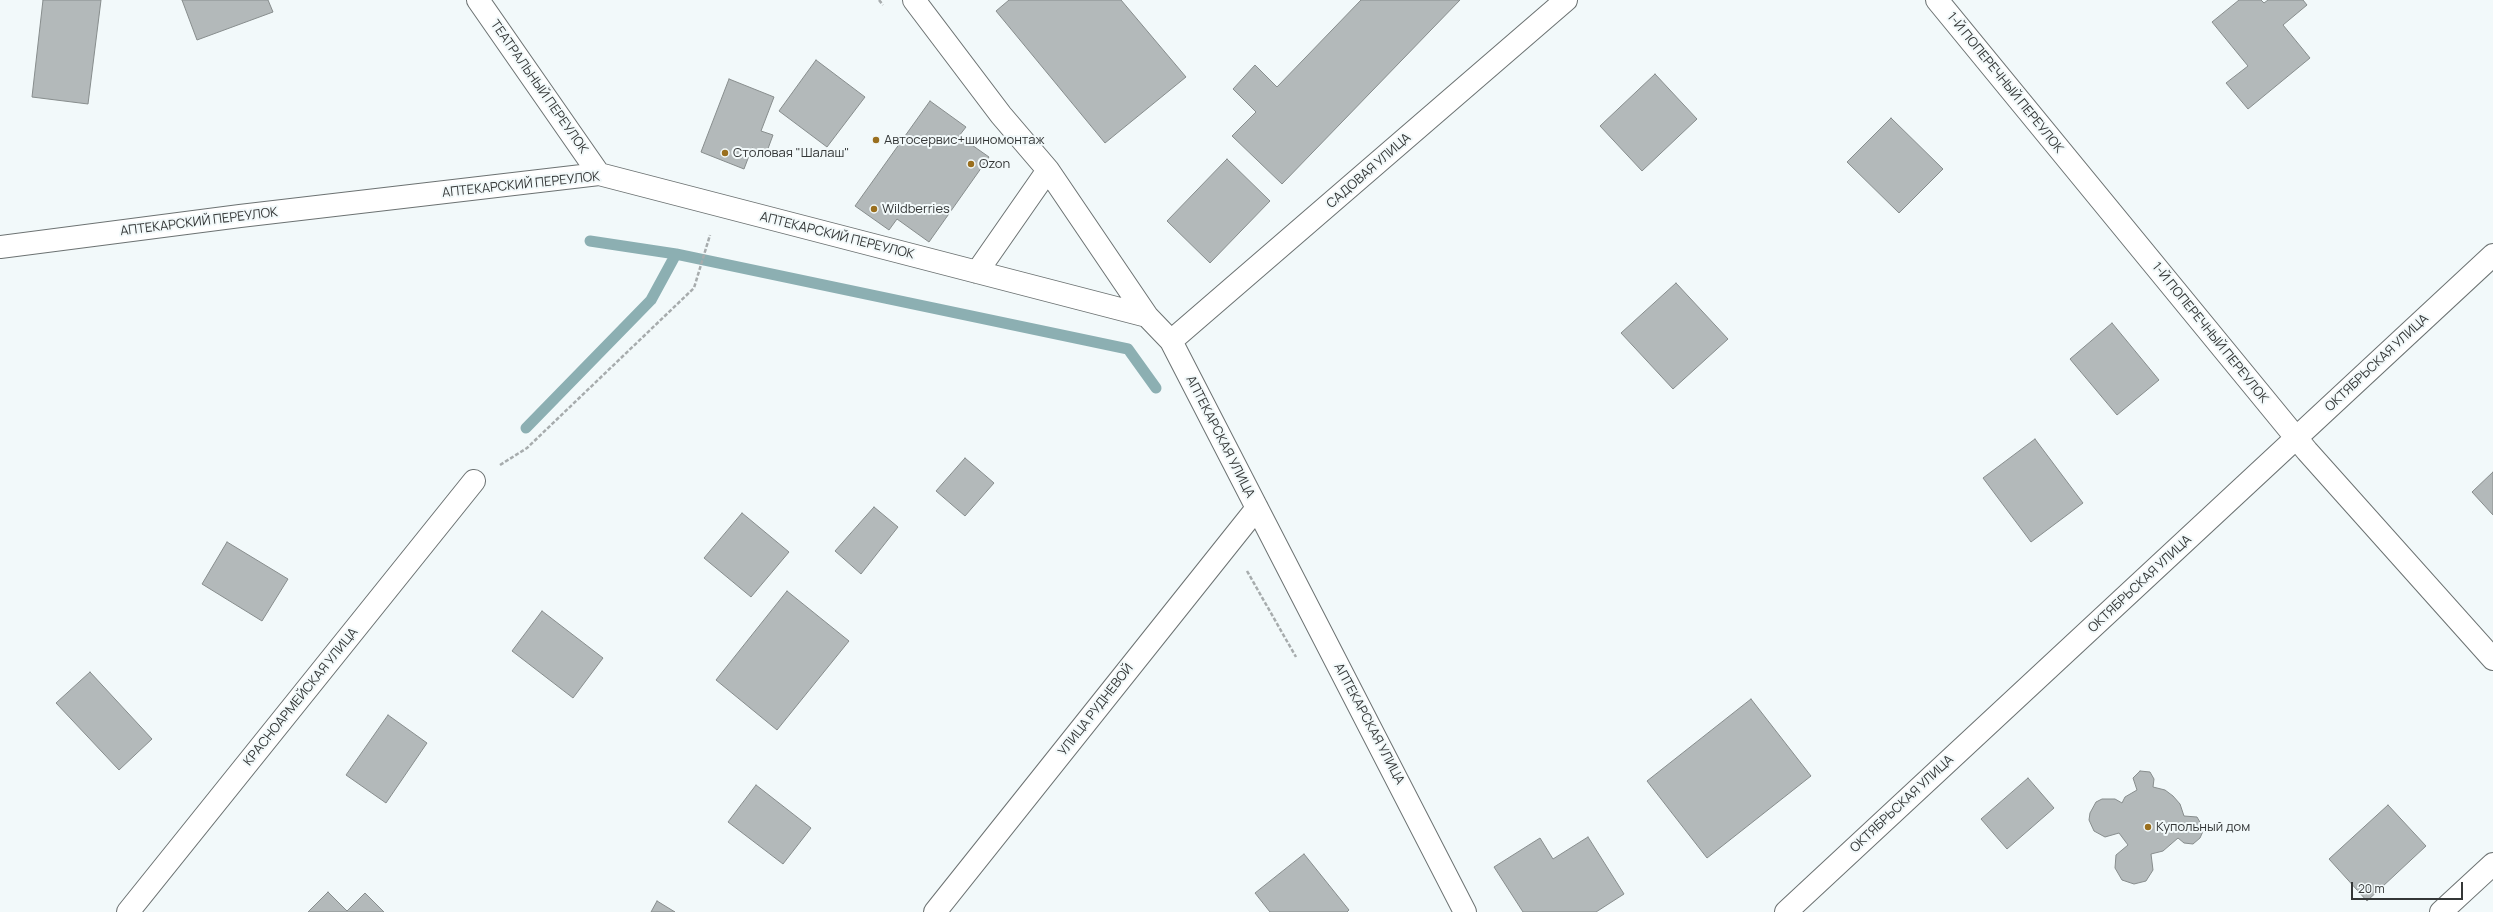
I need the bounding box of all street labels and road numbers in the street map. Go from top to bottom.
street label: 1-Й ПОПЕРЕЧНЫЙ ПЕРЕУЛОК [1943,10,2067,156]
street label: ТЕАТРАЛЬНЫЙ ПЕРЕУЛОК [487,17,591,157]
street label: САДОВАЯ УЛИЦА [1324,130,1414,212]
street label: АПТЕКАРСКИЙ ПЕРЕУЛОК [441,169,601,201]
street label: АПТЕКАРСКИЙ ПЕРЕУЛОК [119,205,279,239]
street label: АПТЕКАРСКИЙ ПЕРЕУЛОК [758,209,916,263]
street label: 1-Й ПОПЕРЕЧНЫЙ ПЕРЕУЛОК [2148,260,2272,406]
street label: ОКТЯБРЬСКАЯ УЛИЦА [2322,311,2432,415]
street label: АПТЕКАРСКАЯ УЛИЦА [1182,373,1258,501]
street label: ОКТЯБРЬСКАЯ УЛИЦА [2085,532,2195,636]
street label: КРАСНОАРМЕЙСКАЯ УЛИЦА [241,625,361,769]
street label: УЛИЦА РУДНЕВОЙ [1055,661,1137,759]
street label: АПТЕКАРСКАЯ УЛИЦА [1330,661,1408,787]
street label: ОКТЯБРЬСКАЯ УЛИЦА [1847,752,1957,856]

